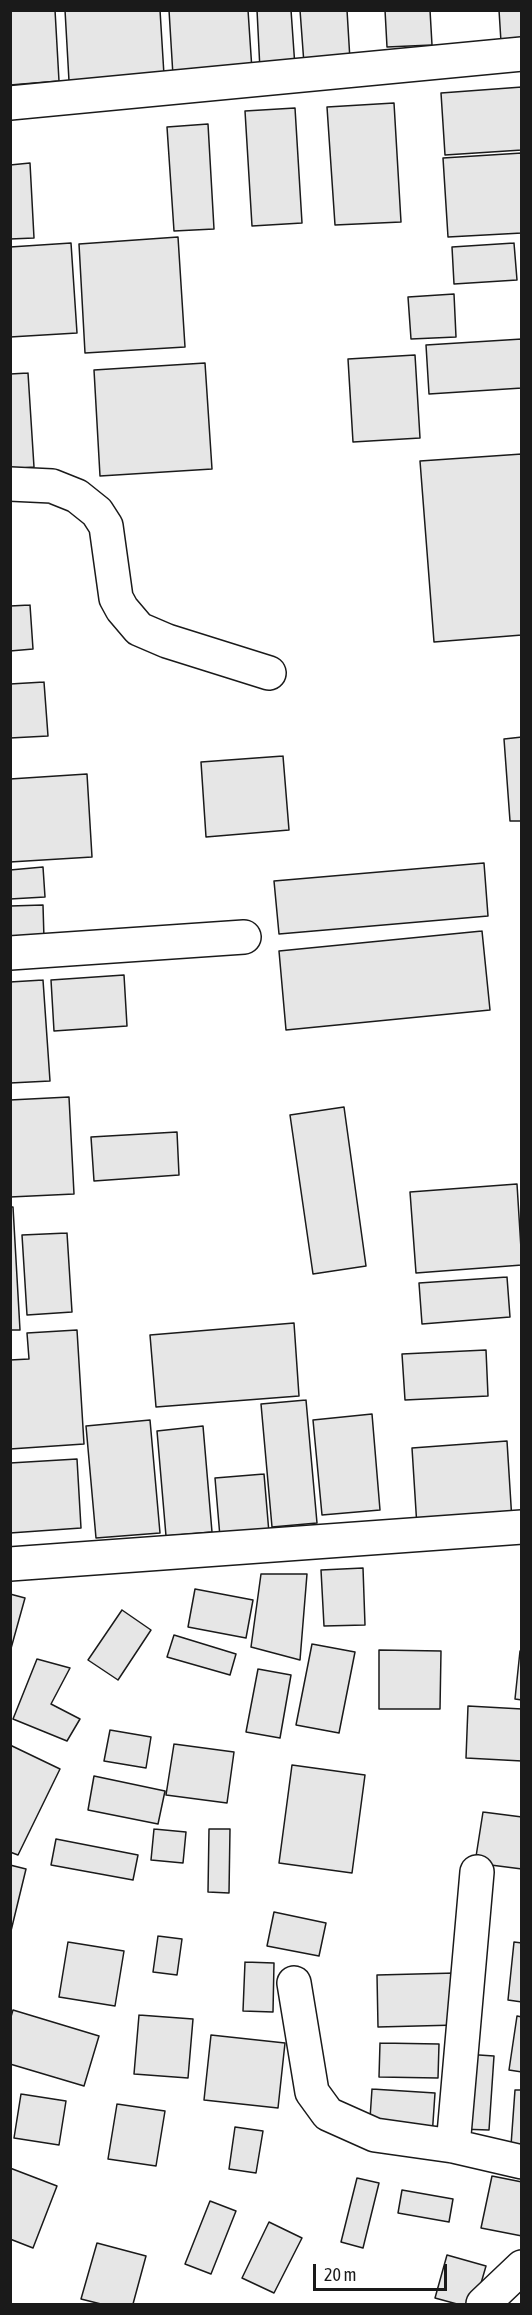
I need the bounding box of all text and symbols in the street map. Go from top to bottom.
scale bar [316,2252,450,2290]
text: 20 m [324,2264,356,2285]

